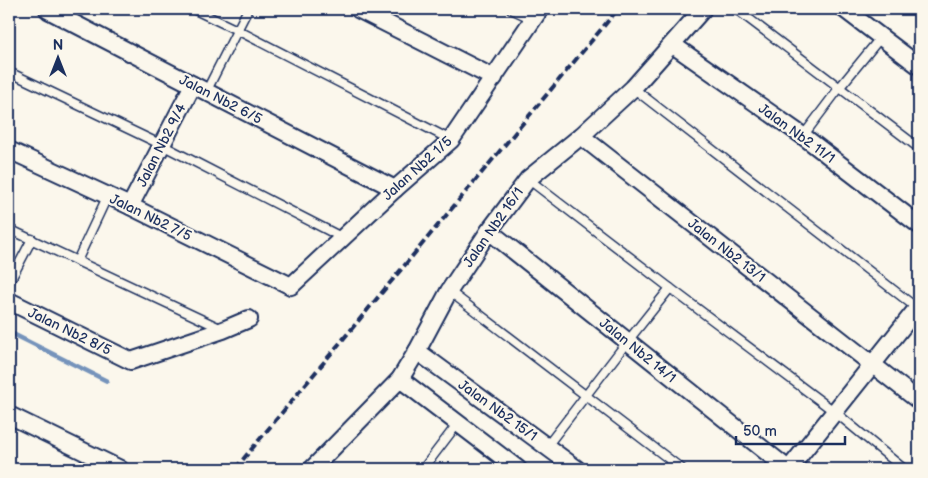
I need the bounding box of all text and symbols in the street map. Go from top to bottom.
north arrow [32,32,82,82]
text: N [53,37,63,54]
street label: Jalan Nb2 6/5 [176,71,265,128]
street label: Jalan Nb2 9/4 [133,100,190,190]
street label: Jalan Nb2 11/1 [755,100,838,167]
street label: Jalan Nb2 1/5 [379,133,456,204]
street label: Jalan Nb2 16/1 [460,184,527,271]
street label: Jalan Nb2 7/5 [107,190,194,245]
street label: Jalan Nb2 13/1 [684,215,769,286]
street label: Jalan Nb2 8/5 [25,304,114,359]
street label: Jalan Nb2 14/1 [596,314,679,386]
street label: Jalan Nb2 15/1 [455,376,540,445]
scale bar [736,413,844,445]
text: 50 m [743,422,777,441]

